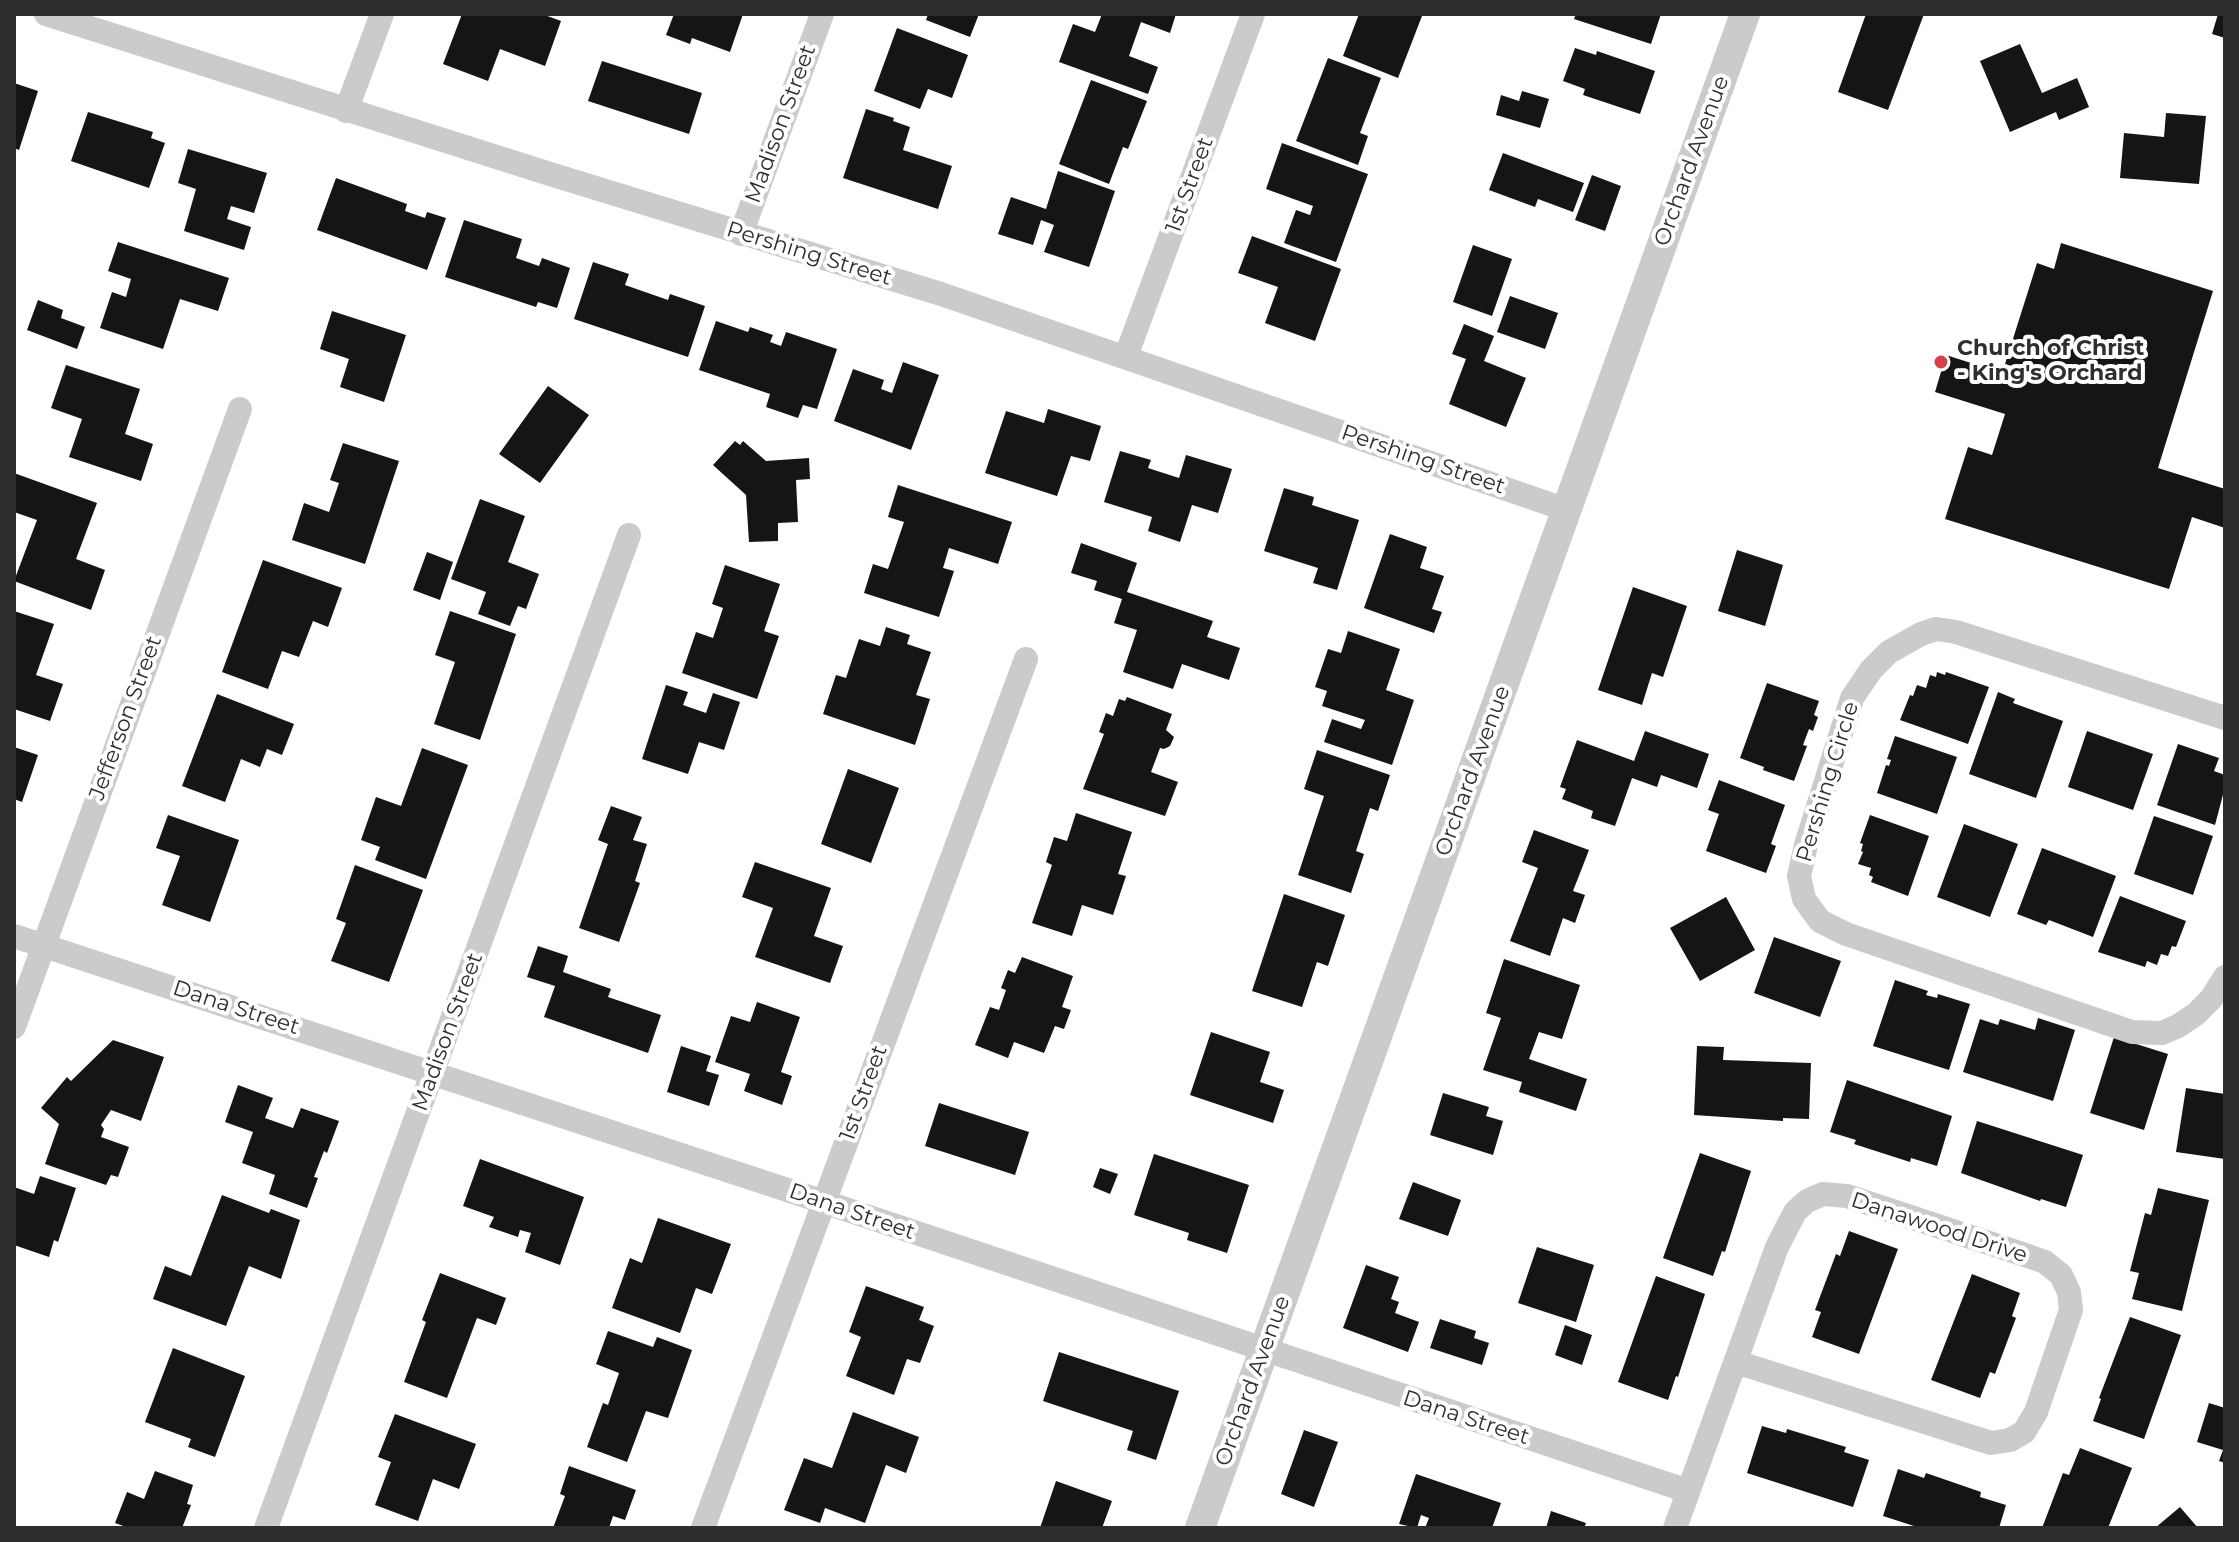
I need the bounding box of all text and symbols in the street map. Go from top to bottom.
street label: Madison Street [740,41,822,207]
street label: Orchard Avenue [1649,72,1735,250]
street label: 1st Street [1161,134,1219,236]
street label: Pershing Street [723,216,895,292]
place label: Church of Christ - King's Orchard [1957,336,2144,388]
marker: Church of Christ - King's Orchard [1932,353,1950,371]
street label: Pershing Street [1338,420,1508,500]
street label: Jefferson Street [84,632,168,804]
street label: Orchard Avenue [1430,682,1516,860]
street label: Pershing Circle [1791,699,1865,865]
street label: Madison Street [407,949,489,1115]
street label: Dana Street [169,975,303,1041]
street label: 1st Street [835,1042,893,1144]
street label: Dana Street [786,1178,918,1246]
street label: Danawood Drive [1848,1187,2030,1269]
street label: Orchard Avenue [1210,1292,1296,1470]
street label: Dana Street [1399,1385,1533,1451]

